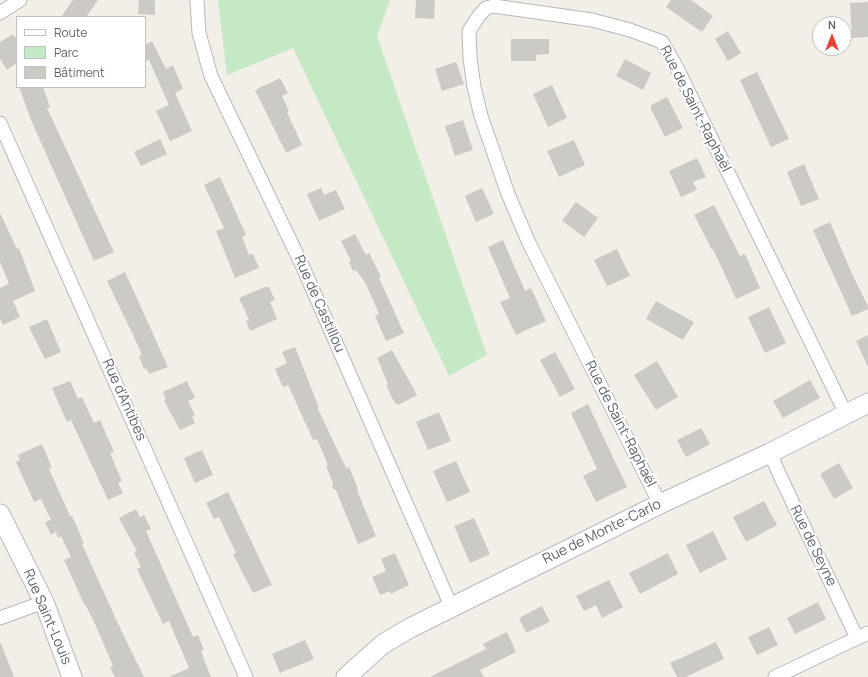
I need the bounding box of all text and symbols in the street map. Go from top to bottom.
legend [16,16,146,88]
north arrow [812,16,852,56]
text: N [828,17,836,32]
text: Route [54,24,87,41]
street label: Rue de Saint-Raphaël [656,43,734,175]
text: Parc [54,44,78,61]
text: Bâtiment [54,64,105,81]
street label: Rue de Castillou [290,253,348,355]
street label: Rue d'Antibes [99,357,149,443]
street label: Rue de Saint-Raphaël [581,358,659,490]
street label: Rue de Monte-Carlo [540,496,664,568]
street label: Rue de Seyne [786,503,840,589]
street label: Rue Saint-Louis [19,567,75,667]

